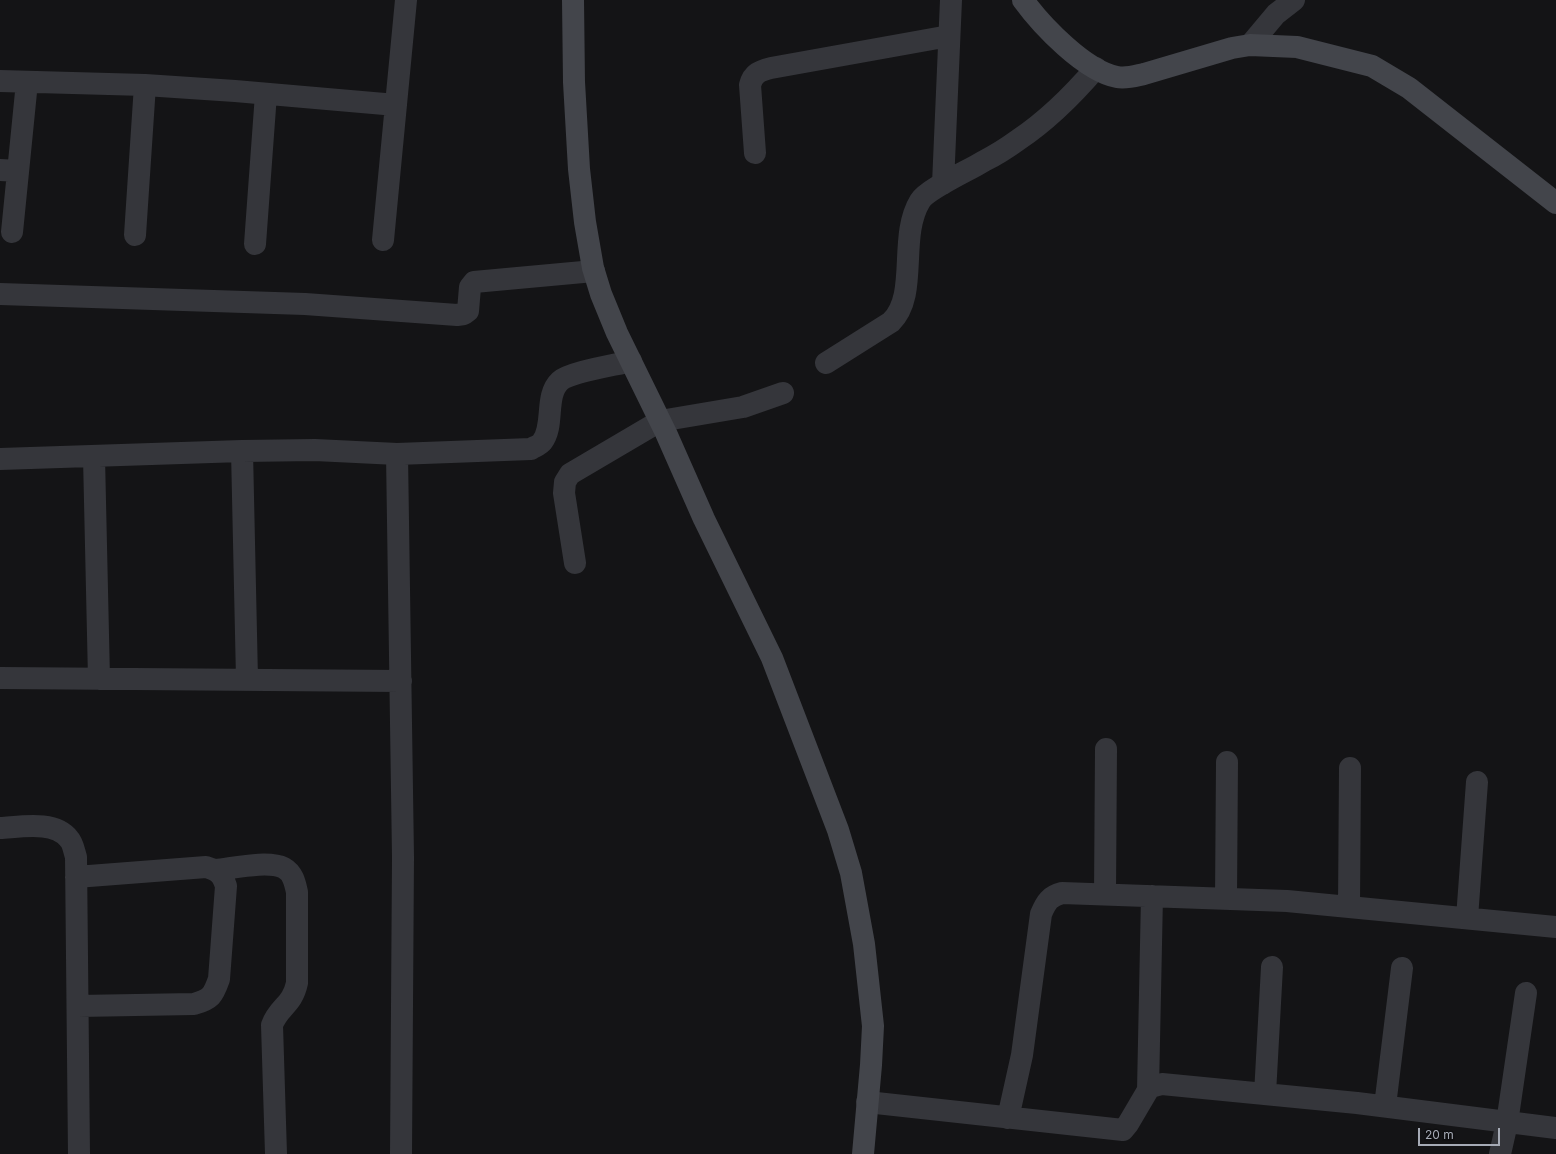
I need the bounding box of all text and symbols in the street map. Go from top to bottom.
scale bar [1420,1120,1502,1146]
text: 20 m [1425,1127,1454,1142]

